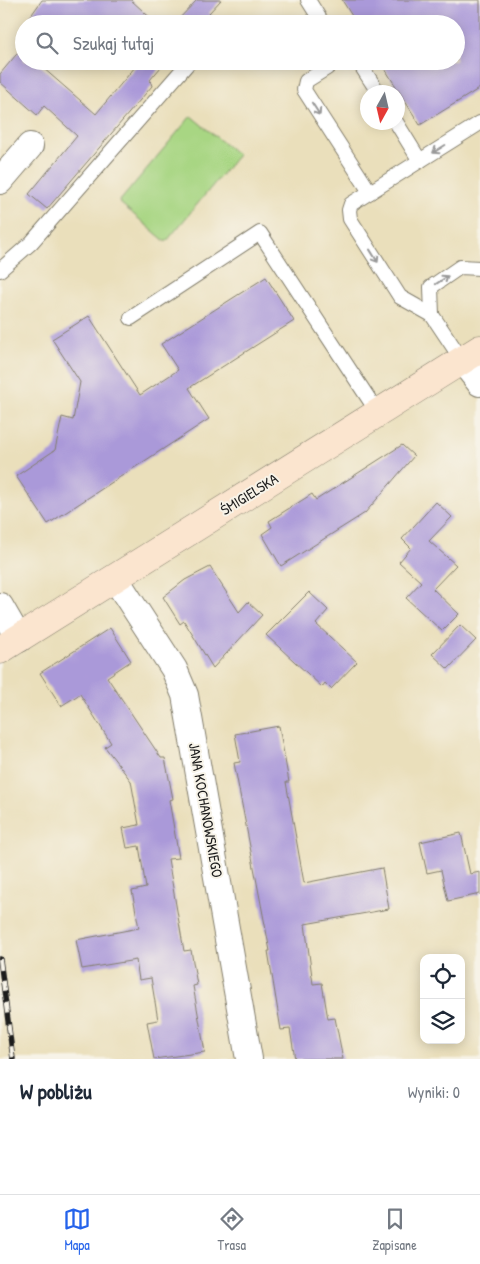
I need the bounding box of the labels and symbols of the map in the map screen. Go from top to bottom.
north arrow [360,85,405,130]
one-way arrow [311,102,322,116]
one-way arrow [432,144,446,154]
one-way arrow [369,248,379,262]
one-way arrow [435,274,449,284]
street label: ŚMIGIELSKA [216,468,282,520]
street label: JANA KOCHANOWSKIEGO [184,741,228,879]

